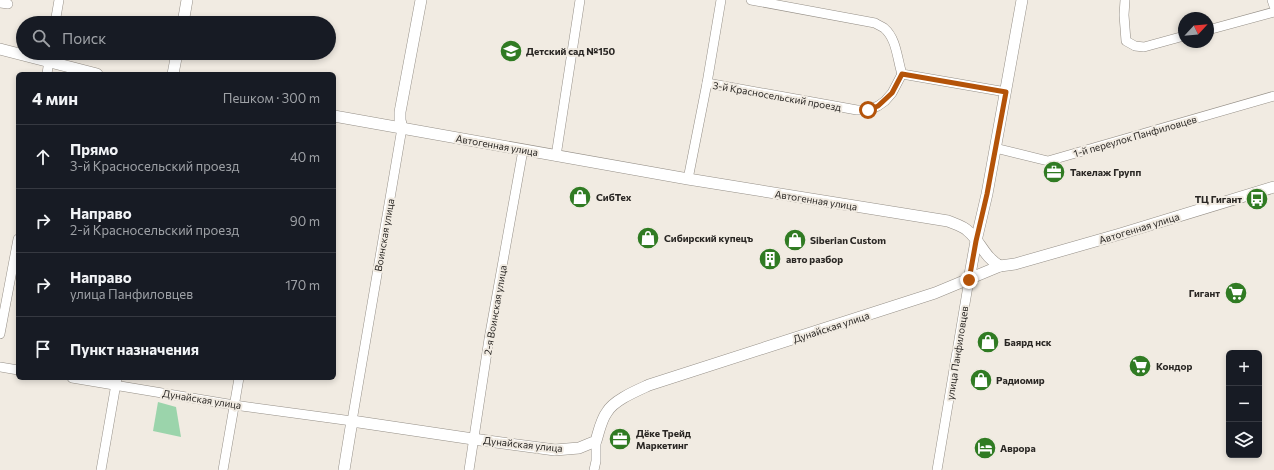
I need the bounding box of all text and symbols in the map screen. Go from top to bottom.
north arrow [1178,12,1214,48]
search box [16,16,336,60]
icon: search [30,27,52,49]
text: Поиск [62,29,106,47]
school or university icon: Детский сад №150 [498,38,524,64]
place label: Детский сад №150 [526,45,616,57]
street label: 3-й Красносельский проезд [712,79,842,113]
text: 4 мин [32,88,78,109]
text: Пешком · 300 m [223,90,320,106]
route start [859,101,877,119]
street label: 1-й переулок Панфиловцев [1072,113,1198,159]
street label: Автогенная улица [455,132,539,158]
text: Прямо [70,140,118,158]
icon: ahead [32,146,54,168]
text: 40 m [290,149,320,165]
text: 3-й Красносельский проезд [70,158,239,174]
office icon: Такелаж Групп [1041,159,1067,185]
place label: Такелаж Групп [1070,166,1141,178]
shop icon: СибТех [567,184,593,210]
bus stop icon: ТЦ Гигант [1244,186,1270,212]
street label: Автогенная улица [774,188,858,212]
place label: СибТех [596,191,632,203]
place label: ТЦ Гигант [1195,193,1242,205]
street label: Воинская улица [372,198,396,272]
text: Направо [70,204,132,222]
icon: right [32,210,54,232]
street label: Автогенная улица [1097,210,1181,246]
text: 90 m [290,213,320,229]
text: 2-й Красносельский проезд [70,222,239,238]
shop icon: Сибирский купецъ [635,225,661,251]
shop icon: Siberian Custom [782,227,808,253]
place label: Сибирский купецъ [664,232,754,244]
place label: Siberian Custom [810,234,886,246]
building icon: авто разбор [757,246,783,272]
place label: авто разбор [786,253,843,265]
street label: 2-я Воинская улица [481,264,509,356]
text: Направо [70,268,132,286]
route end [960,271,978,289]
icon: right [32,274,54,296]
text: 170 m [285,277,320,293]
supermarket icon: Гигант [1223,280,1249,306]
text: улица Панфиловцев [70,286,193,302]
place label: Гигант [1189,287,1220,299]
street label: улица Панфиловцев [944,305,970,401]
street label: Дунайская улица [791,309,871,345]
shop icon: Баярд нск [975,329,1001,355]
place label: Баярд нск [1004,336,1052,348]
icon: arrive [32,338,54,360]
text: Пункт назначения [70,340,199,358]
map controls [1226,350,1262,458]
button: + [1226,350,1262,386]
supermarket icon: Кондор [1127,353,1153,379]
place label: Кондор [1156,360,1192,372]
shop icon: Радиомир [968,367,994,393]
place label: Радиомир [996,374,1045,386]
button: − [1226,386,1262,422]
street label: Дунайская улица [162,387,242,411]
button: layers [1226,422,1262,458]
office icon: Дёке Трейд Маркетинг [607,426,633,452]
place label: Дёке Трейд Маркетинг [636,427,692,451]
street label: Дунайская улица [483,434,563,454]
hotel icon: Аврора [972,435,998,461]
place label: Аврора [1000,442,1036,454]

